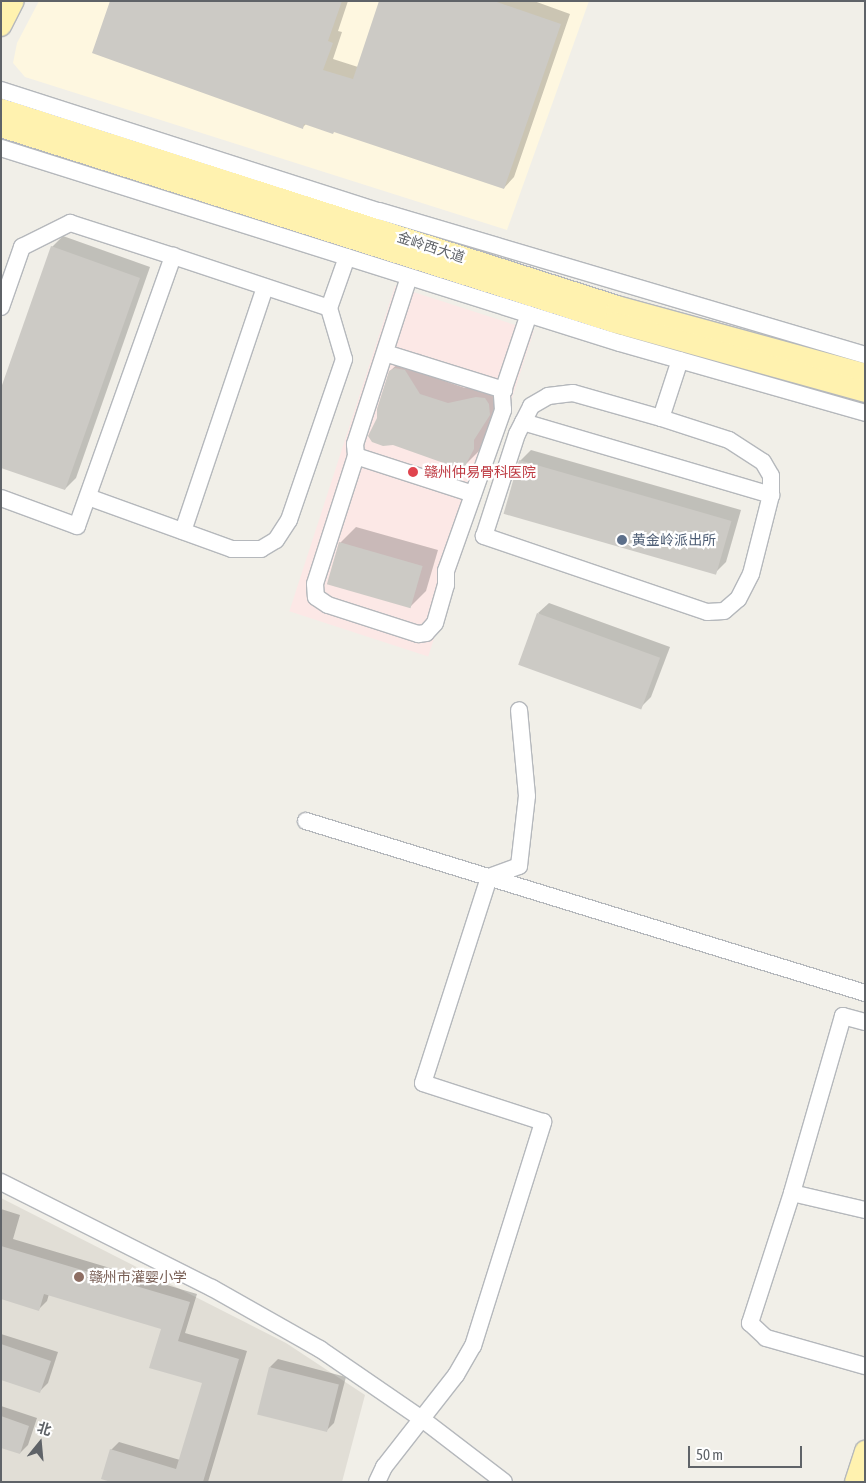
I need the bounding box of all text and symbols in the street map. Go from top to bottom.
street label: 金岭西大道 [395,228,467,266]
place label: 赣州仲易骨科医院 [424,464,536,480]
marker: 赣州仲易骨科医院 [406,465,420,479]
place label: 黄金岭派出所 [632,532,716,548]
marker: 黄金岭派出所 [616,534,628,546]
place label: 赣州市灌婴小学 [89,1269,187,1285]
marker: 赣州市灌婴小学 [73,1271,85,1283]
north arrow [15,1418,65,1468]
text: 北 [35,1419,53,1438]
scale bar [691,1436,805,1468]
text: 50 m [696,1446,723,1463]

